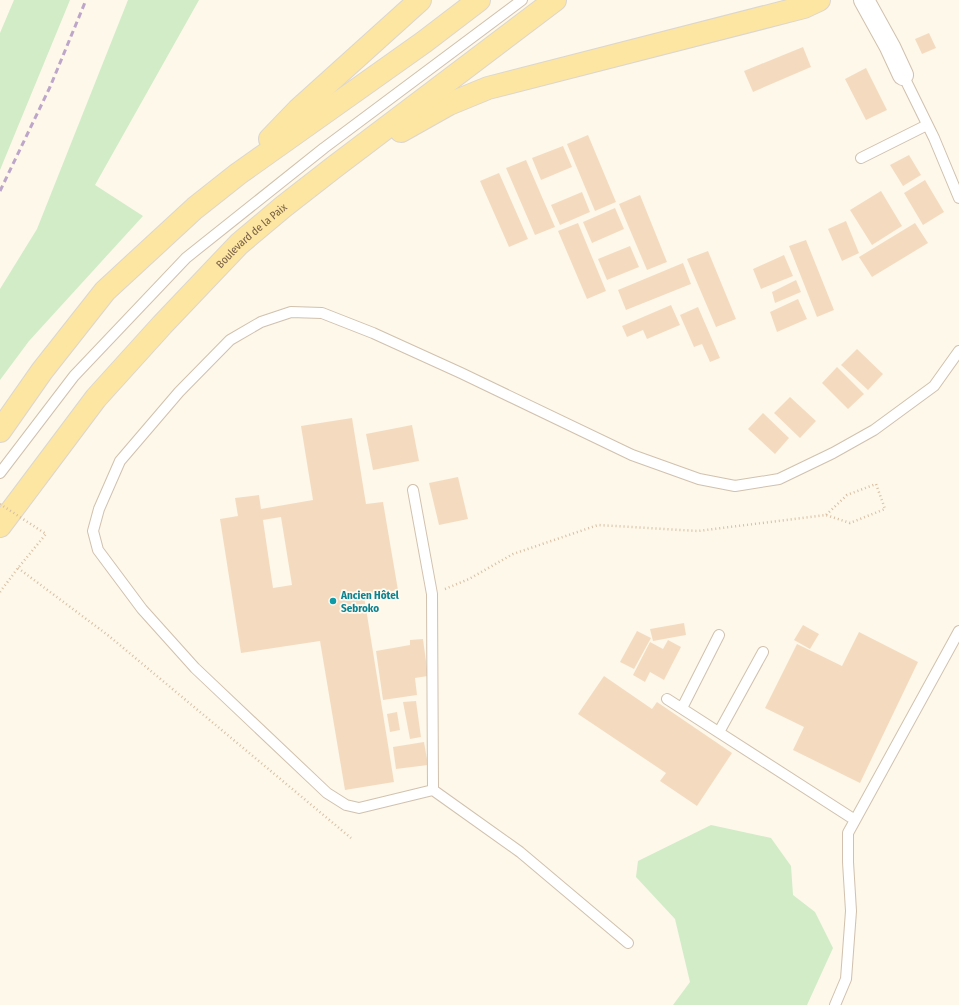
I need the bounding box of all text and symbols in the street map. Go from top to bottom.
street label: Boulevard de la Paix [214,200,290,271]
place label: Ancien Hôtel Sebroko [340,589,400,615]
marker: Ancien Hôtel Sebroko [328,596,338,606]

